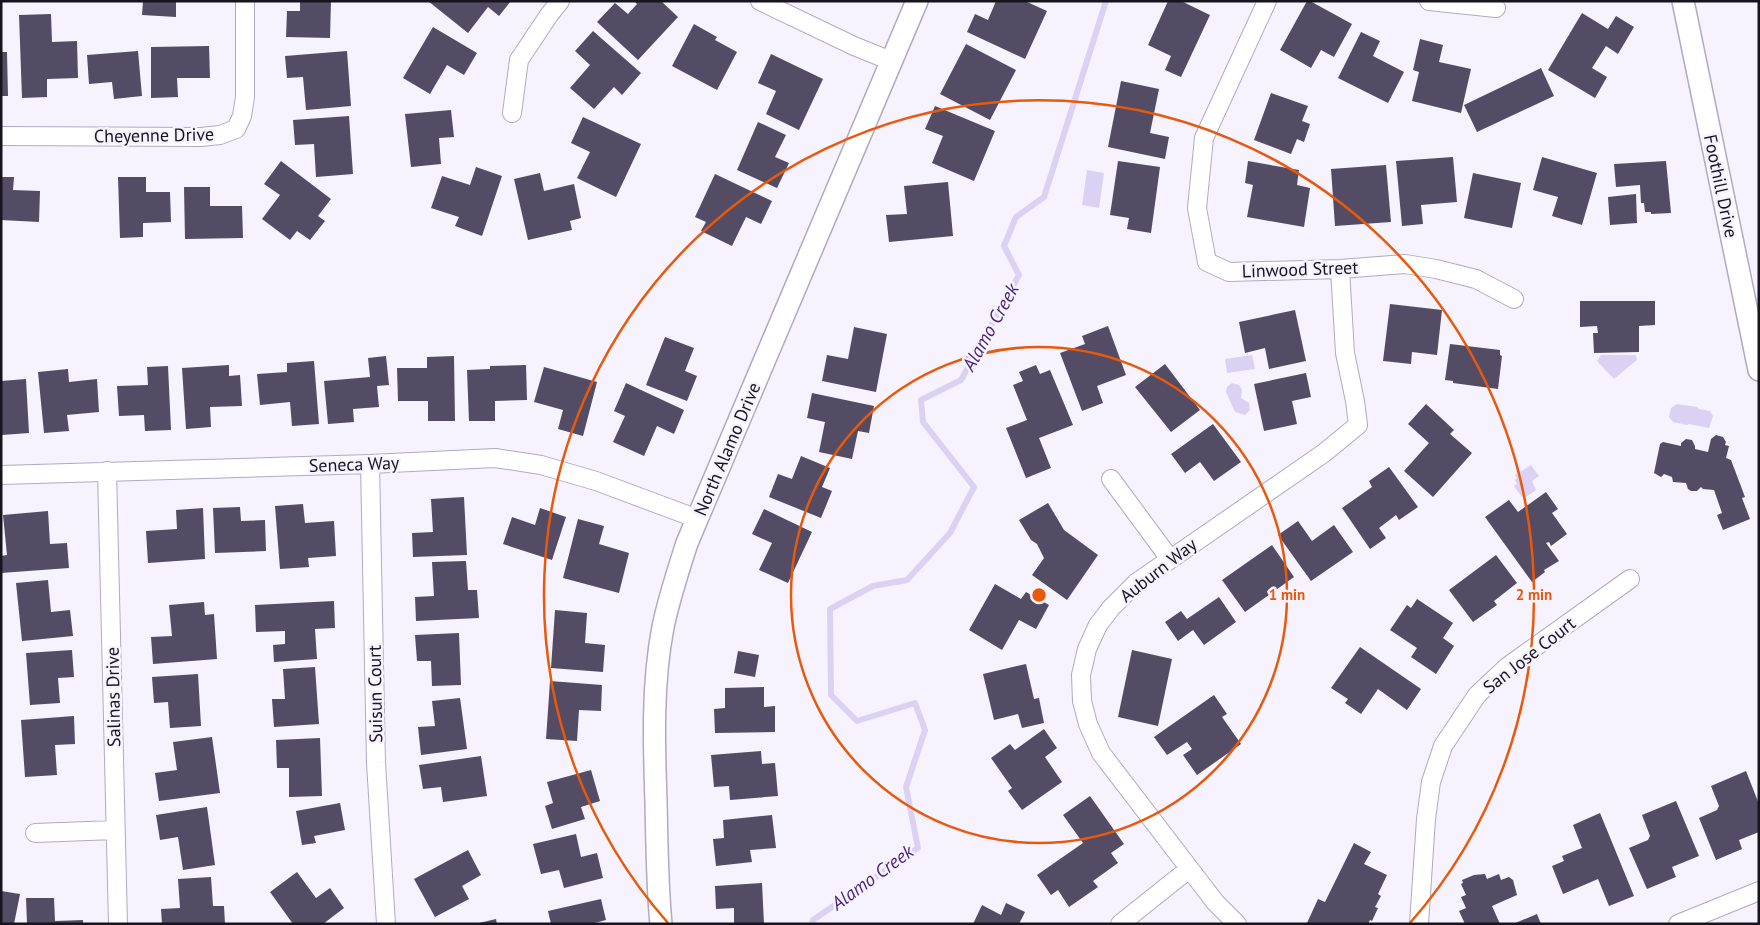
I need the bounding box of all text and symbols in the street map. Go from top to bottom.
street label: Cheyenne Drive [94,122,214,148]
street label: Foothill Drive [1699,132,1743,240]
street label: Linwood Street [1241,255,1359,283]
water label: Alamo Creek [956,278,1024,376]
street label: North Alamo Drive [689,379,765,519]
street label: Seneca Way [308,451,400,477]
street label: Auburn Way [1115,532,1202,607]
text: 1 min [1269,585,1305,604]
text: 2 min [1516,585,1552,604]
centre of rings [1030,586,1048,604]
street label: San Jose Court [1478,612,1580,698]
street label: Suisun Court [363,645,387,743]
street label: Salinas Drive [101,647,125,747]
water label: Alamo Creek [825,838,919,916]

